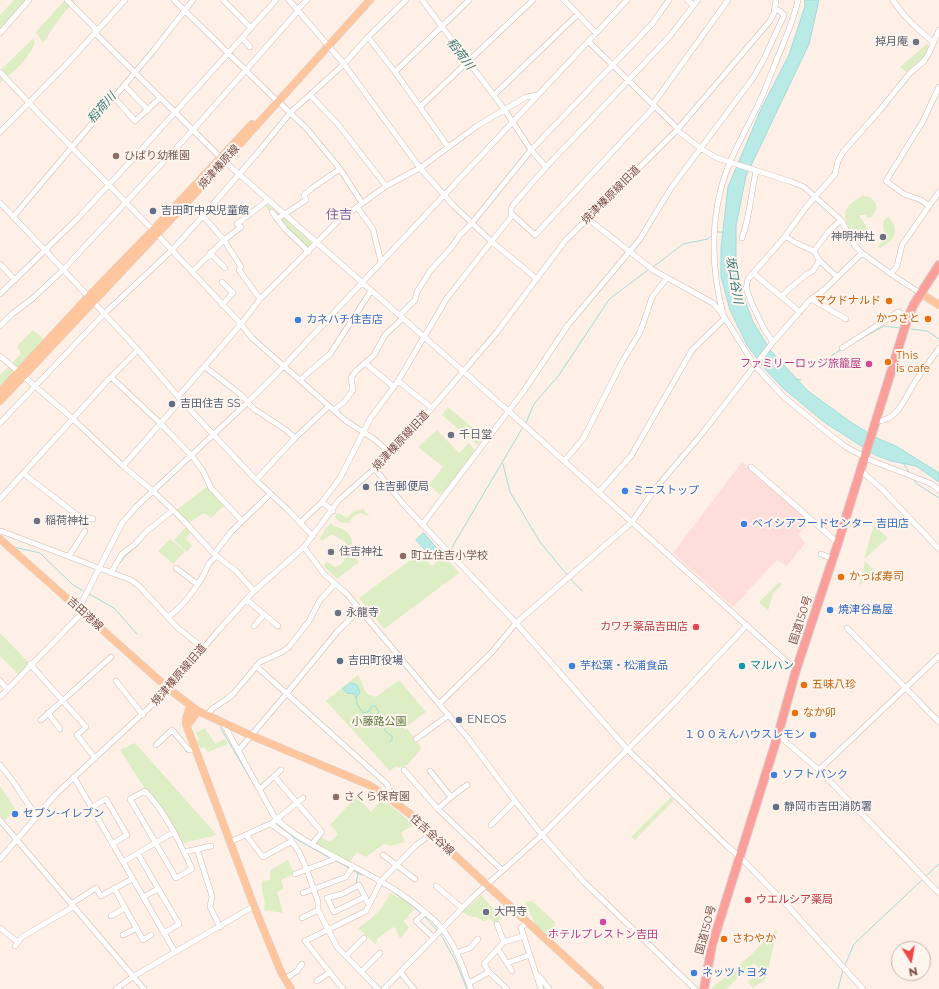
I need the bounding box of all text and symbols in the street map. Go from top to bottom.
water label: 稻荷川 [443,35,477,73]
place label: 掉月庵 [875,35,908,49]
marker: 掉月庵 [911,37,921,47]
water label: 稻荷川 [85,90,119,126]
street label: 焼津榛原線 [196,142,242,192]
place label: ひばり幼稚園 [124,149,190,163]
marker: ひばり幼稚園 [111,151,121,161]
street label: 焼津榛原線旧道 [579,163,643,227]
place label: 吉田町中央児童館 [161,204,249,218]
marker: 吉田町中央児童館 [148,206,158,216]
district label: 住吉 [326,207,352,223]
place label: 神明神社 [831,230,875,244]
marker: 神明神社 [878,232,888,242]
water label: 坂口谷川 [723,255,745,305]
place label: マクドナルド [815,294,881,308]
marker: マクドナルド [884,296,894,306]
place label: かつさと [876,312,920,326]
place label: カネハチ住吉店 [306,313,383,327]
marker: かつさと [923,314,933,324]
marker: カネハチ住吉店 [293,315,303,325]
place label: This is cafe [896,349,930,375]
place label: ファミリーロッジ旅籠屋 [740,357,861,371]
marker: This is cafe [883,357,893,367]
marker: ファミリーロッジ旅籠屋 [864,359,874,369]
place label: 吉田住吉 SS [180,397,240,411]
marker: 吉田住吉 SS [167,399,177,409]
street label: 焼津榛原線旧道 [370,408,432,474]
place label: 千日堂 [459,428,492,442]
marker: 千日堂 [446,430,456,440]
place label: 住吉郵便局 [374,480,429,494]
marker: 住吉郵便局 [361,482,371,492]
place label: ミニストップ [633,484,699,498]
marker: ミニストップ [620,486,630,496]
place label: 稲荷神社 [45,514,89,528]
marker: 稲荷神社 [32,516,42,526]
place label: ベイシアフードセンター 吉田店 [752,517,909,531]
marker: ベイシアフードセンター 吉田店 [739,519,749,529]
place label: 住吉神社 [339,545,383,559]
marker: 住吉神社 [326,547,336,557]
place label: 町立住吉小学校 [411,549,488,563]
marker: 町立住吉小学校 [398,551,408,561]
place label: かっぱ寿司 [849,570,904,584]
marker: かっぱ寿司 [836,572,846,582]
street label: 吉田港線 [64,594,106,634]
street label: 国道150号 [787,594,815,646]
place label: 焼津谷島屋 [838,603,893,617]
marker: 焼津谷島屋 [825,605,835,615]
place label: 永龍寺 [346,606,379,620]
marker: 永龍寺 [333,608,343,618]
place label: カワチ薬品吉田店 [600,620,688,634]
marker: カワチ薬品吉田店 [691,622,701,632]
street label: 焼津榛原線旧道 [149,642,209,708]
place label: 吉田町役場 [348,654,403,668]
marker: 吉田町役場 [335,656,345,666]
place label: 芋松葉・松浦食品 [580,659,668,673]
place label: マルハン [750,659,794,673]
marker: 芋松葉・松浦食品 [567,661,577,671]
marker: マルハン [737,661,747,671]
place label: 五味八珍 [812,678,856,692]
marker: 五味八珍 [799,680,809,690]
place label: なか卯 [803,706,836,720]
marker: なか卯 [790,708,800,718]
place label: ENEOS [467,713,507,727]
park label: 小藤路公園 [352,715,406,729]
marker: ENEOS [454,715,464,725]
place label: １００えんハウスレモン [684,728,805,742]
marker: １００えんハウスレモン [808,730,818,740]
place label: ソフトバンク [782,768,848,782]
marker: ソフトバンク [769,770,779,780]
place label: さくら保育園 [344,790,410,804]
marker: さくら保育園 [331,792,341,802]
place label: 静岡市吉田消防署 [784,800,872,814]
marker: 静岡市吉田消防署 [771,802,781,812]
place label: セブン-イレブン [23,807,104,821]
marker: セブン-イレブン [10,809,20,819]
street label: 住吉金谷線 [407,812,457,858]
place label: ウエルシア薬局 [756,893,833,907]
marker: ウエルシア薬局 [743,895,753,905]
street label: 国道150号 [693,904,719,956]
place label: 大円寺 [494,905,527,919]
marker: 大円寺 [481,907,491,917]
marker: ホテルプレストン吉田 [598,917,608,927]
place label: ホテルプレストン吉田 [548,928,658,942]
place label: さわやか [732,932,776,946]
marker: さわやか [719,934,729,944]
north arrow [891,941,931,981]
text: N [907,964,919,980]
place label: ネッツトヨタ [702,966,768,980]
marker: ネッツトヨタ [689,968,699,978]

